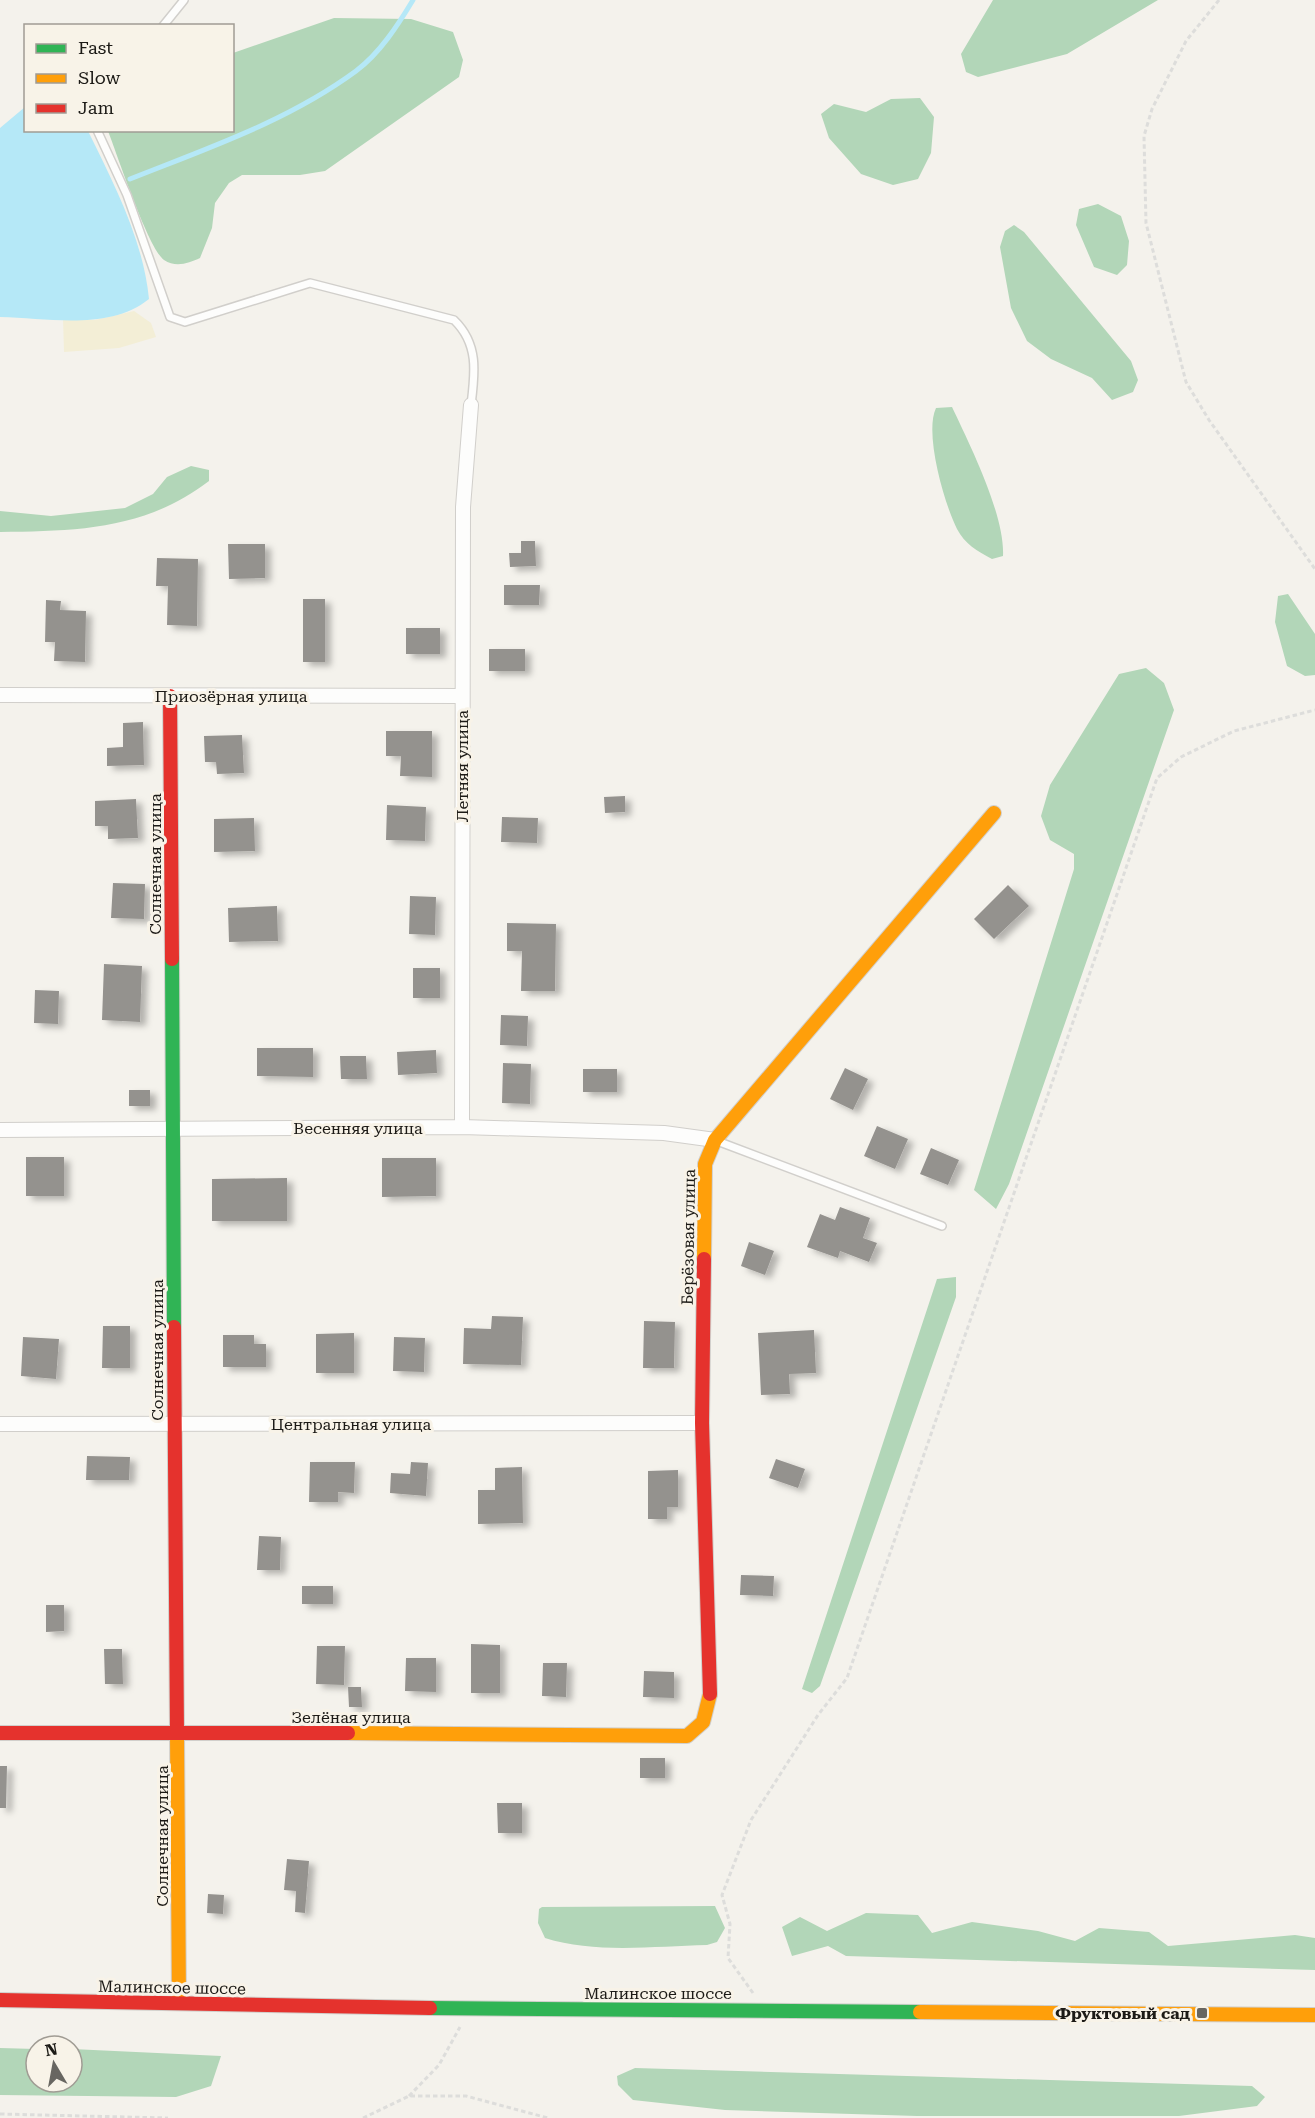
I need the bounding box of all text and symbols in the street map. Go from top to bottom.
legend [24,24,234,132]
text: Fast [78,37,113,58]
text: Slow [78,67,120,88]
text: Jam [78,97,114,118]
street label: Приозёрная улица [155,687,308,706]
street label: Летняя улица [453,710,472,822]
street label: Солнечная улица [146,793,165,935]
street label: Весенняя улица [293,1119,423,1138]
street label: Берёзовая улица [678,1168,699,1305]
street label: Солнечная улица [148,1279,167,1421]
street label: Центральная улица [271,1415,431,1434]
street label: Зелёная улица [291,1708,411,1727]
street label: Солнечная улица [153,1765,172,1907]
street label: Малинское шоссе [98,1977,246,1998]
street label: Малинское шоссе [584,1984,732,2003]
place label: Фруктовый сад [1055,2004,1190,2023]
marker: Фруктовый сад [1195,2006,1209,2020]
north arrow [24,2034,84,2094]
text: N [44,2039,59,2060]

